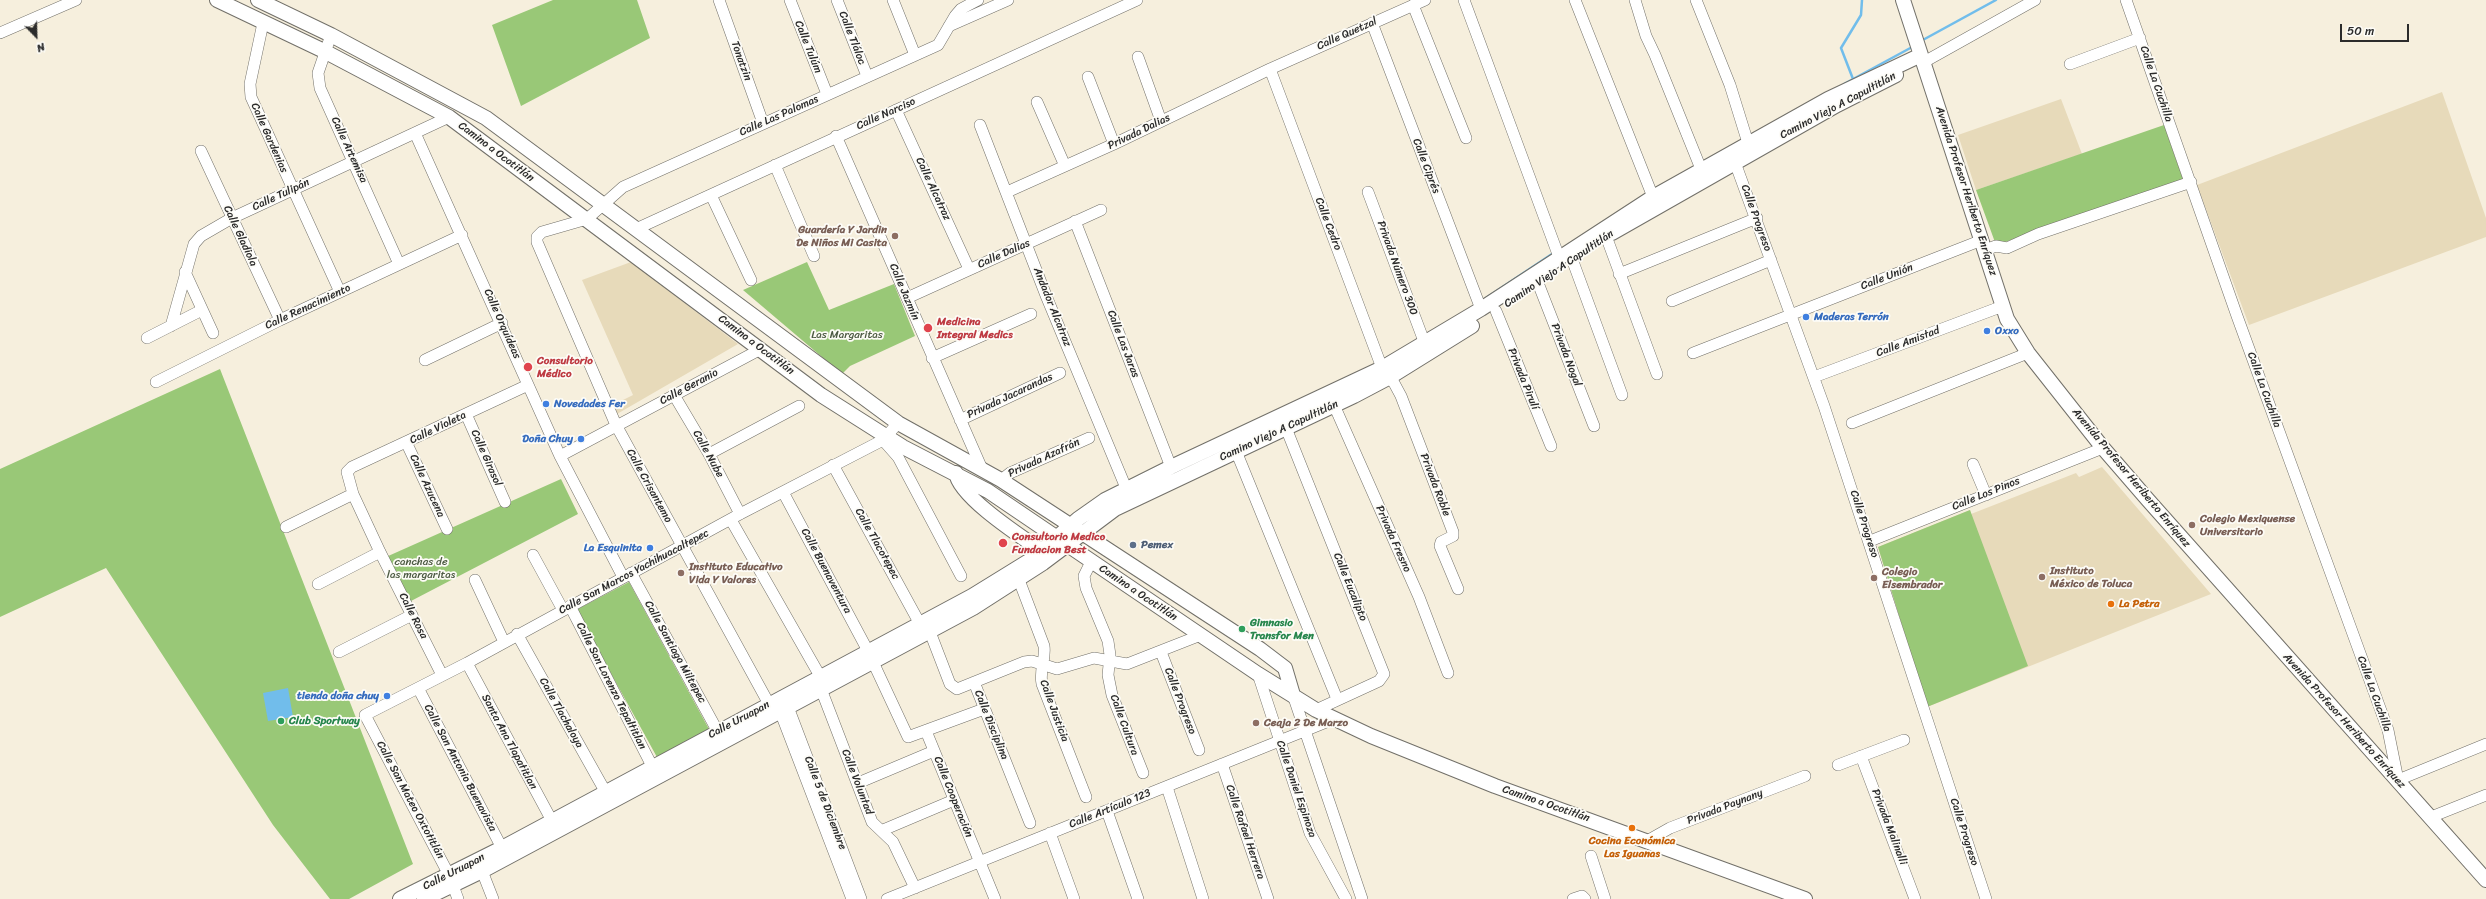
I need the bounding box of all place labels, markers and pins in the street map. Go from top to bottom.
place label: Guardería Y Jardin De Niños Mi Casita [796,223,887,249]
marker: Guardería Y Jardin De Niños Mi Casita [890,231,900,241]
place label: Maderas Terrón [1814,310,1889,324]
marker: Maderas Terrón [1801,312,1811,322]
place label: Medicina Integral Medics [937,315,1013,341]
marker: Medicina Integral Medics [922,322,934,334]
place label: Oxxo [1995,324,2019,338]
marker: Oxxo [1982,326,1992,336]
place label: Consultorio Médico [537,354,593,380]
marker: Consultorio Médico [522,361,534,373]
place label: Novedades Fer [554,397,625,411]
marker: Novedades Fer [541,399,551,409]
place label: Doña Chuy [522,432,573,446]
marker: Doña Chuy [576,434,586,444]
place label: Colegio Mexiquense Universitario [2200,512,2295,538]
marker: Colegio Mexiquense Universitario [2187,520,2197,530]
place label: Consultorio Medico Fundacion Best [1012,530,1105,556]
marker: Consultorio Medico Fundacion Best [997,537,1009,549]
place label: Pemex [1141,538,1173,552]
marker: Pemex [1128,540,1138,550]
place label: La Esquinita [584,541,642,555]
marker: La Esquinita [645,543,655,553]
place label: Instituto Educativo Vida Y Valores [689,560,783,586]
place label: Instituto México de Toluca [2050,564,2132,590]
place label: Colegio Elsembrador [1882,565,1942,591]
marker: Instituto Educativo Vida Y Valores [676,568,686,578]
marker: Instituto México de Toluca [2037,572,2047,582]
marker: Colegio Elsembrador [1869,573,1879,583]
place label: La Petra [2119,597,2160,611]
marker: La Petra [2106,599,2116,609]
place label: Gimnasio Transfor Men [1250,616,1314,642]
marker: Gimnasio Transfor Men [1237,624,1247,634]
place label: tienda doña chuy [297,689,379,703]
marker: tienda doña chuy [382,691,392,701]
place label: Club Sportway [289,714,360,728]
marker: Club Sportway [276,716,286,726]
place label: Ceaja 2 De Marzo [1264,716,1348,730]
marker: Ceaja 2 De Marzo [1251,718,1261,728]
marker: Cocina Económica Las Iguanas [1627,823,1637,833]
place label: Cocina Económica Las Iguanas [1589,834,1675,860]

